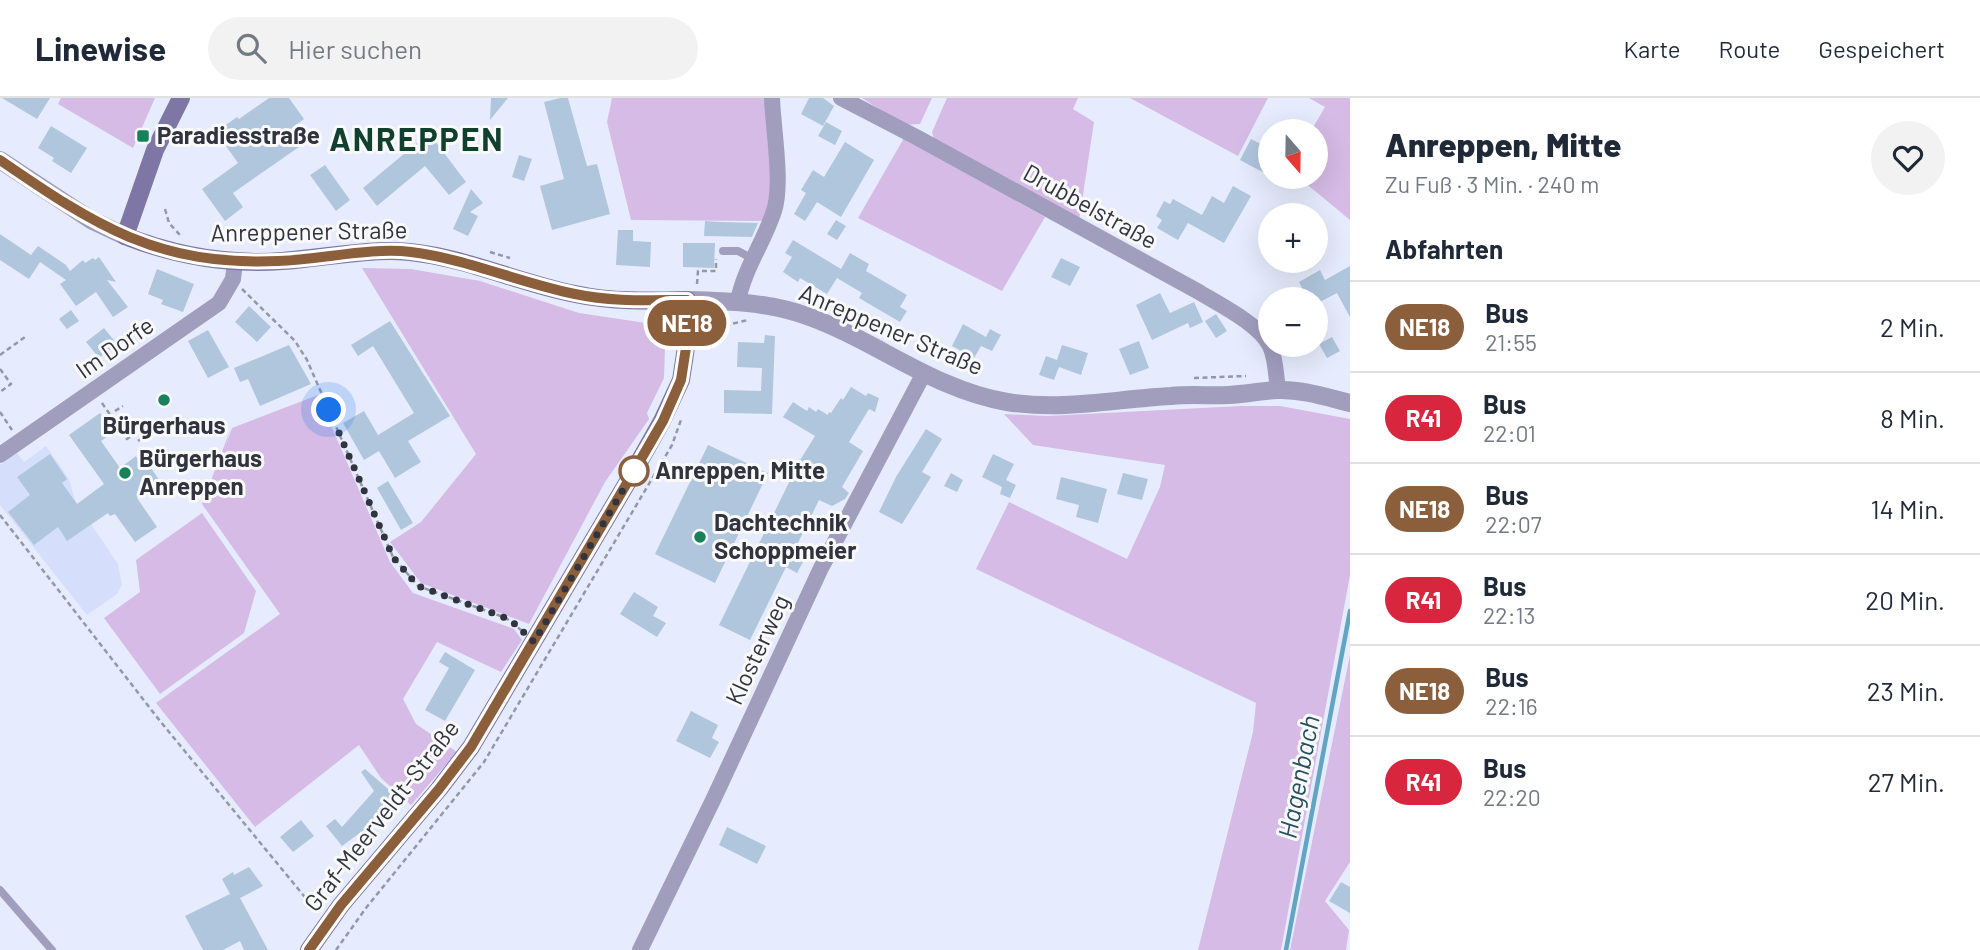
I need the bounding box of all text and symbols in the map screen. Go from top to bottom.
search box [208,17,698,80]
text: Linewise [35,28,166,68]
icon: search [232,29,270,67]
text: Hier suchen [288,33,422,64]
text: Karte [1623,34,1681,63]
text: Route [1719,34,1780,63]
text: Gespeichert [1818,34,1945,63]
district label: ANREPPEN [329,119,505,157]
north arrow [1258,119,1328,189]
map controls [1258,119,1328,357]
place label: Paradiesstraße [157,120,320,149]
button: heart [1871,121,1945,195]
text: Anreppen, Mitte [1385,124,1621,164]
marker: Paradiesstraße [135,128,151,144]
street label: Drubbelstraße [1019,157,1163,254]
text: Zu Fuß · 3 Min. · 240 m [1385,170,1599,198]
button: + [1258,203,1328,273]
street label: Anreppener Straße [210,214,408,247]
text: Abfahrten [1385,233,1503,264]
street label: Anreppener Straße [795,277,988,380]
button: − [1258,287,1328,357]
text: Bus [1485,297,1529,328]
line badge: NE18 [638,300,736,346]
text: NE18 [661,308,713,337]
street label: Im Dorfe [70,310,159,384]
text: 2 Min. [1880,311,1945,342]
text: NE18 [1399,312,1450,341]
text: 21:55 [1485,328,1537,356]
text: Bus [1483,388,1526,419]
marker: Bürgerhaus [156,392,172,408]
your location [311,392,346,427]
text: 8 Min. [1880,402,1945,433]
text: R41 [1406,403,1441,432]
place label: Bürgerhaus [102,410,226,439]
text: 22:01 [1483,419,1536,447]
place label: Bürgerhaus Anreppen [139,443,262,500]
place label: Anreppen, Mitte [655,455,825,484]
marker: Anreppen, Mitte [619,456,649,486]
marker: Bürgerhaus Anreppen [117,465,133,481]
text: Bus [1485,479,1529,510]
text: 14 Min. [1870,493,1945,524]
text: NE18 [1399,494,1450,523]
place label: Dachtechnik Schoppmeier [714,507,856,564]
text: 22:07 [1485,510,1542,538]
marker: Dachtechnik Schoppmeier [692,529,708,545]
text: Bus [1483,570,1526,601]
text: 20 Min. [1865,584,1945,615]
text: R41 [1406,585,1441,614]
street label: Klosterweg [719,590,795,709]
text: 22:13 [1483,601,1535,629]
text: Bus [1485,661,1529,692]
text: 23 Min. [1867,675,1945,706]
text: NE18 [1399,676,1450,705]
text: 22:16 [1485,692,1538,720]
water label: Hagenbach [1270,712,1325,841]
street label: Graf-Meerveldt-Straße [297,714,464,916]
text: Bus [1483,752,1526,783]
text: 27 Min. [1868,766,1945,797]
text: R41 [1406,767,1441,796]
text: 22:20 [1483,783,1541,811]

